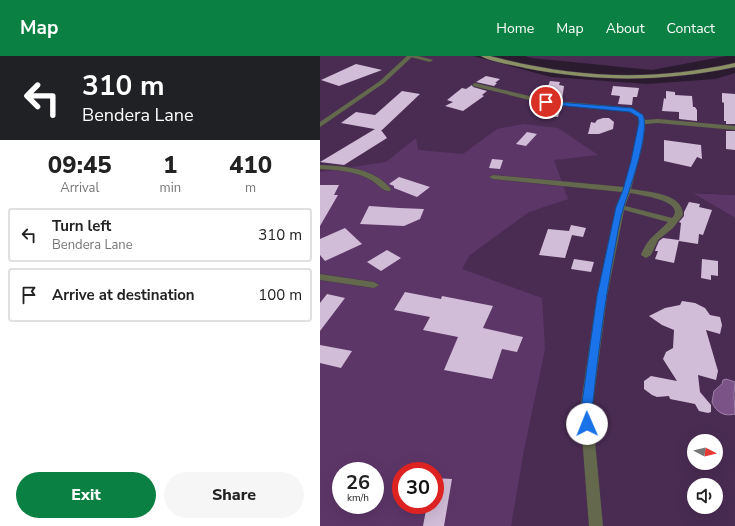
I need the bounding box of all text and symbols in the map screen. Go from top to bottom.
text: Map [20,15,58,41]
text: Home [496,19,534,38]
text: Map [556,19,584,38]
text: About [606,19,645,38]
text: Contact [667,19,715,38]
text: 310 m [82,67,165,105]
icon: left [16,72,68,124]
pin [529,85,563,119]
icon: arrive [535,91,557,113]
text: Bendera Lane [82,103,194,127]
text: 09:45 [48,149,112,181]
text: 1 [163,149,178,181]
text: 410 [229,149,272,181]
text: Arrival [60,179,99,197]
text: min [160,179,181,197]
text: m [245,179,256,197]
text: Turn left [52,216,111,236]
icon: left [18,224,40,246]
text: 310 m [258,225,302,245]
text: Bendera Lane [52,236,133,254]
icon: arrive [18,284,40,306]
text: Arrive at destination [52,285,195,305]
text: 100 m [258,285,302,305]
position arrow [566,403,608,445]
north arrow [687,434,723,470]
map controls [687,434,723,514]
speed limit sign: 30 [392,462,444,514]
text: 26 [346,469,370,496]
button: Exit [16,472,156,518]
button: Share [164,472,304,518]
button: sound [687,478,723,514]
text: km/h [347,491,369,505]

